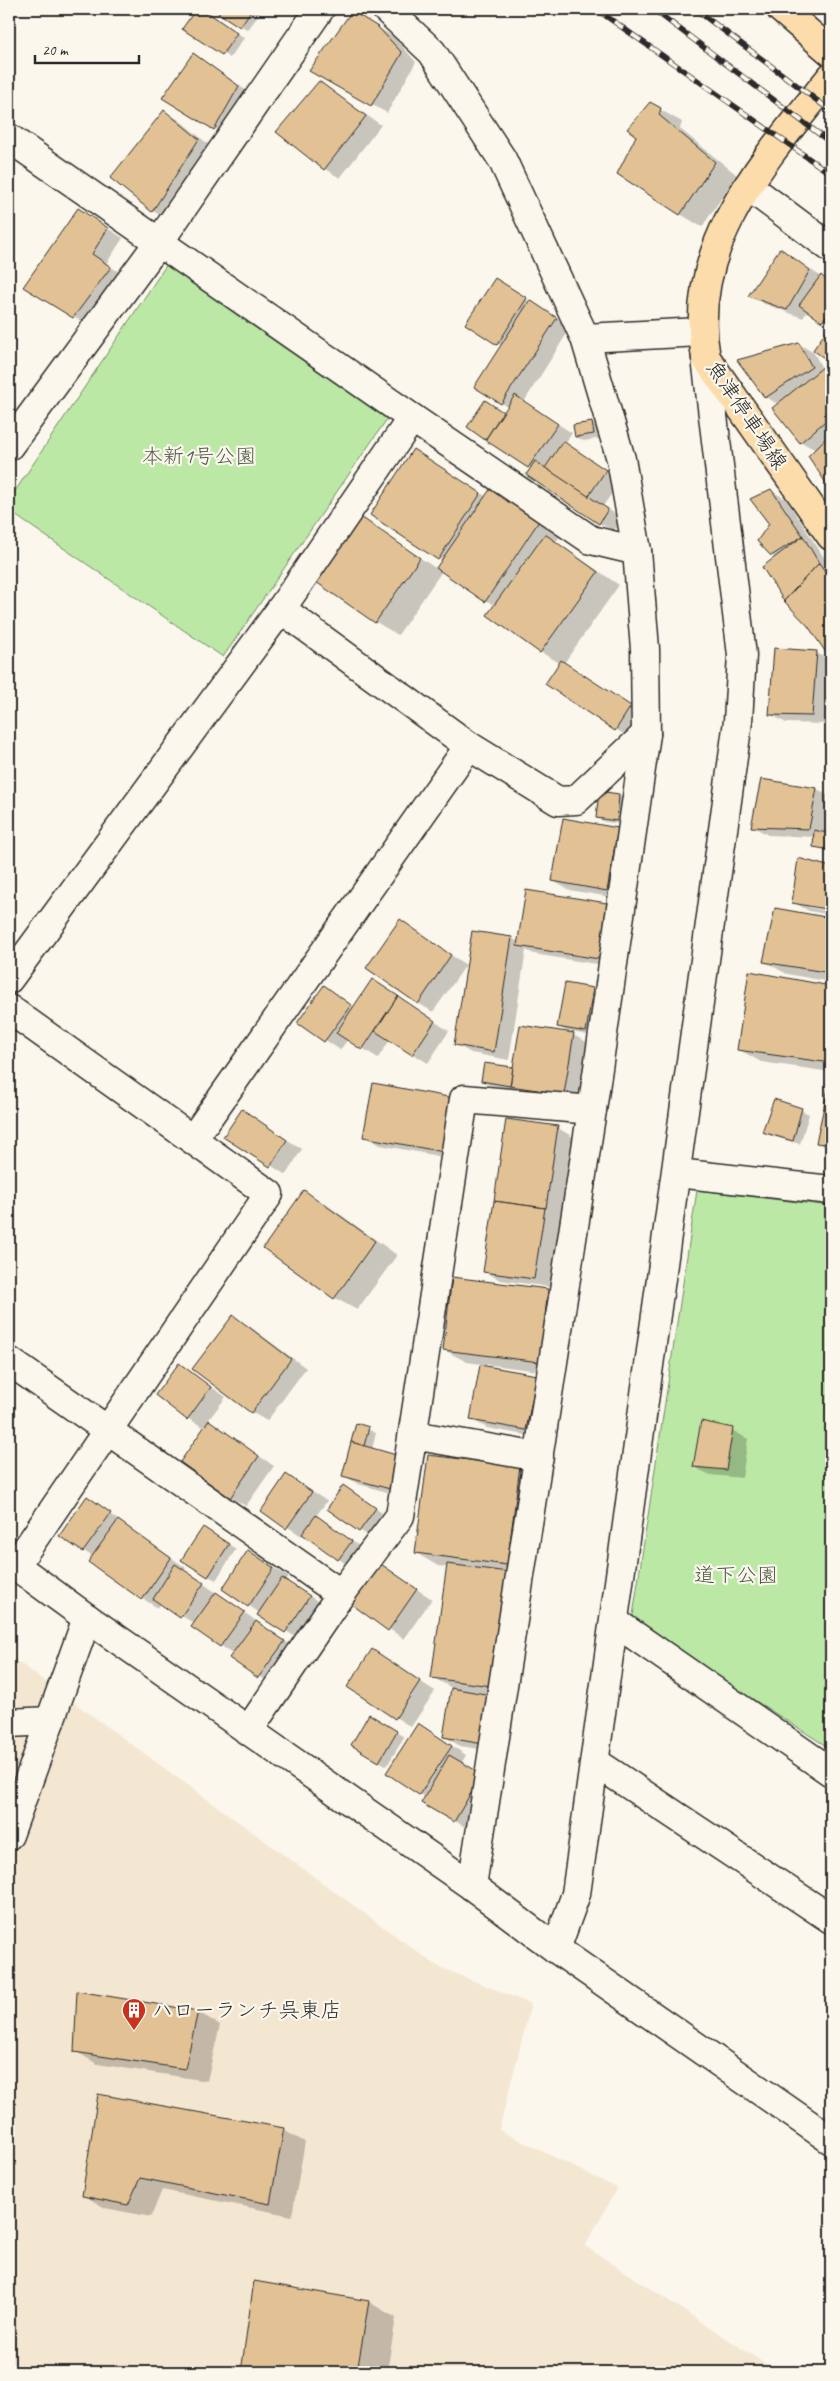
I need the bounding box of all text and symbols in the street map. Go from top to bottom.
scale bar [35,32,139,64]
text: 20 m [42,41,69,60]
street label: 魚津停車場線 [701,356,793,474]
park label: 本新1号公園 [142,443,256,469]
park label: 道下公園 [694,1562,778,1588]
building icon: ハローランチ呉東店 [121,1997,147,2031]
place label: ハローランチ呉東店 [152,1997,341,2023]

